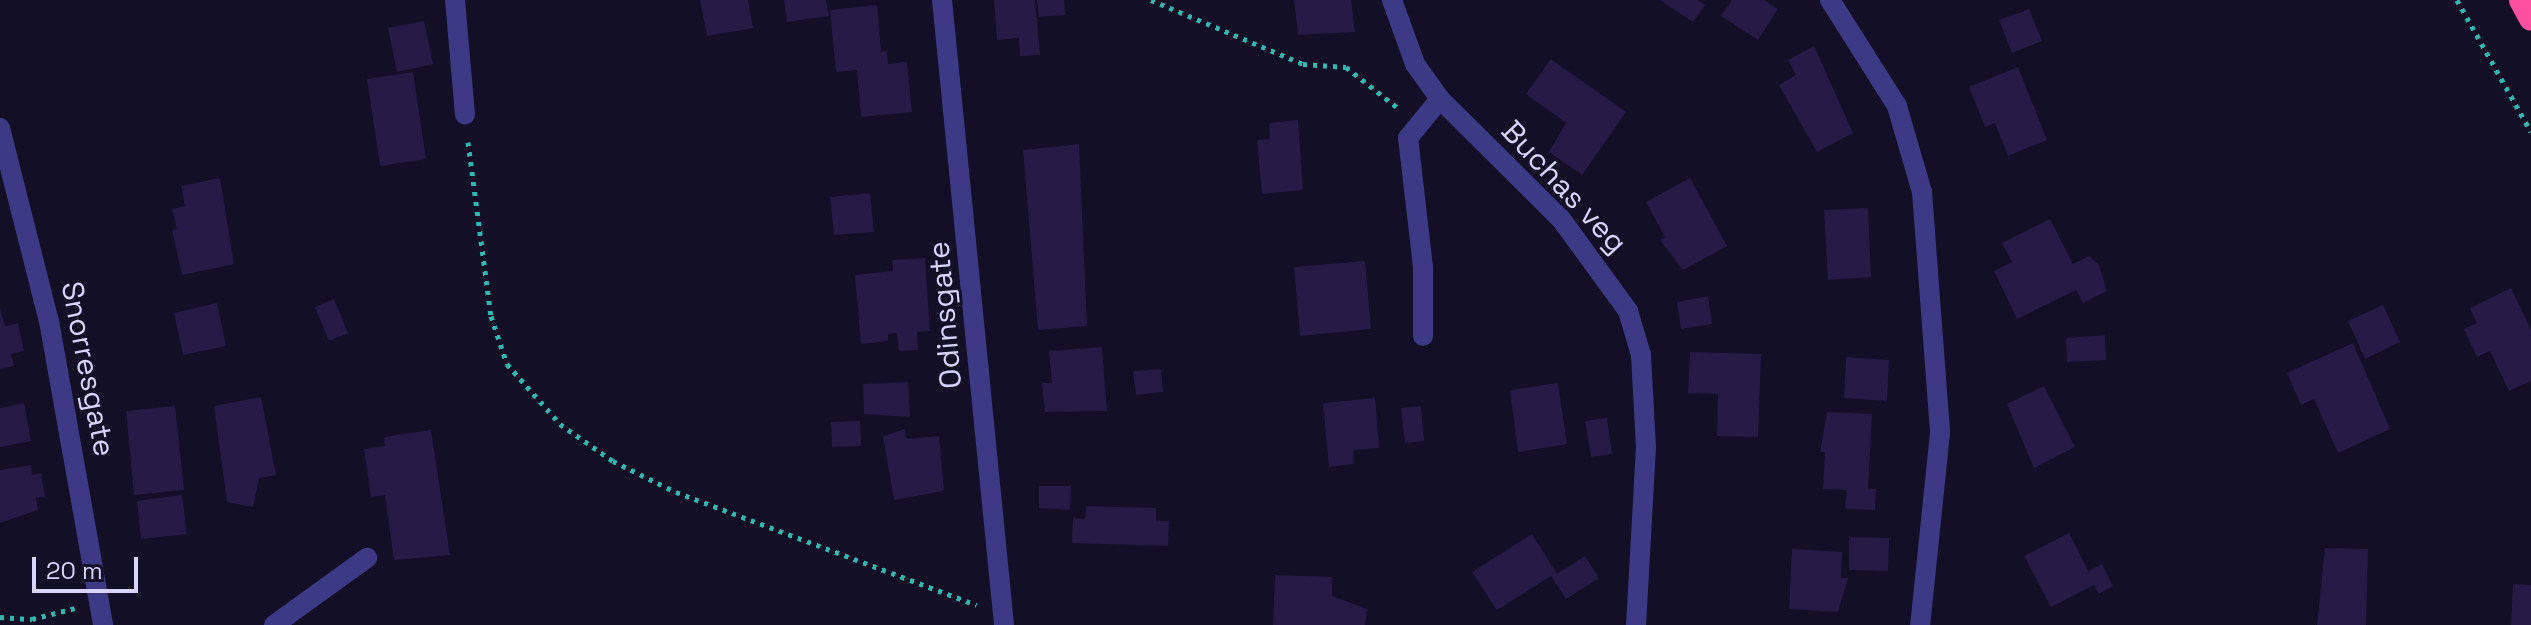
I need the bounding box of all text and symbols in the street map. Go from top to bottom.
street label: Buchas veg [1494,113,1634,261]
street label: Odinsgate [921,240,969,390]
street label: Snorresgate [53,278,123,460]
scale bar [36,541,142,591]
text: 20 m [46,555,103,586]

